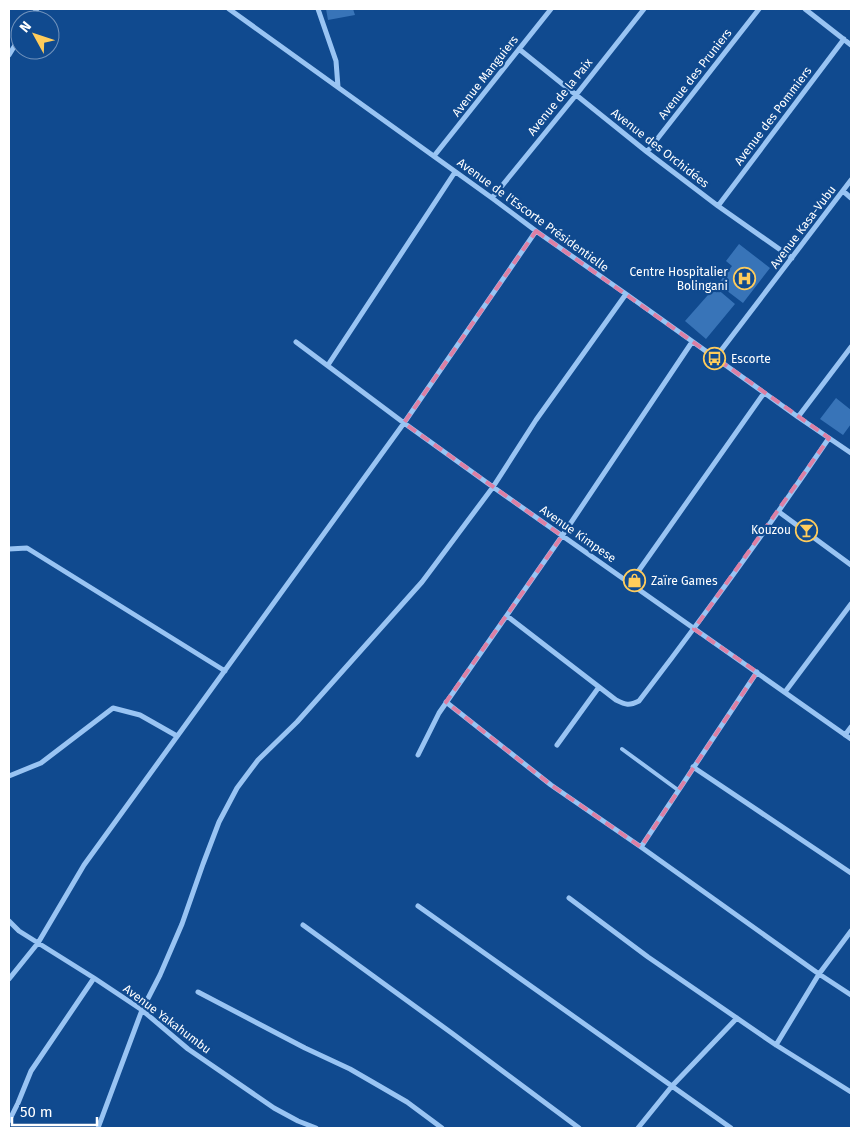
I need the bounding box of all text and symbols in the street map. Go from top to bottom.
north arrow [10,10,60,60]
text: N [16,18,35,36]
street label: Avenue des Pruniers [655,26,735,122]
street label: Avenue Manguiers [449,32,521,119]
street label: Avenue de la Paix [525,56,595,138]
street label: Avenue des Pommiers [731,64,815,168]
street label: Avenue des Orchidées [608,106,712,191]
street label: Avenue de l'Escorte Présidentielle [455,155,611,275]
street label: Avenue Kasa-Vubu [767,183,839,271]
place label: Centre Hospitalier Bolingani [630,265,728,293]
hospital icon: Centre Hospitalier Bolingani [732,267,756,291]
bus stop icon: Escorte [703,347,727,371]
place label: Escorte [731,352,771,366]
street label: Avenue Kimpese [537,503,619,565]
bar icon: Kouzou [795,518,819,542]
place label: Kouzou [751,523,791,537]
shop icon: Zaïre Games [623,569,647,593]
place label: Zaïre Games [651,574,718,588]
street label: Avenue Yakahumbu [120,981,214,1057]
scale bar [12,1094,98,1126]
text: 50 m [20,1103,53,1121]

